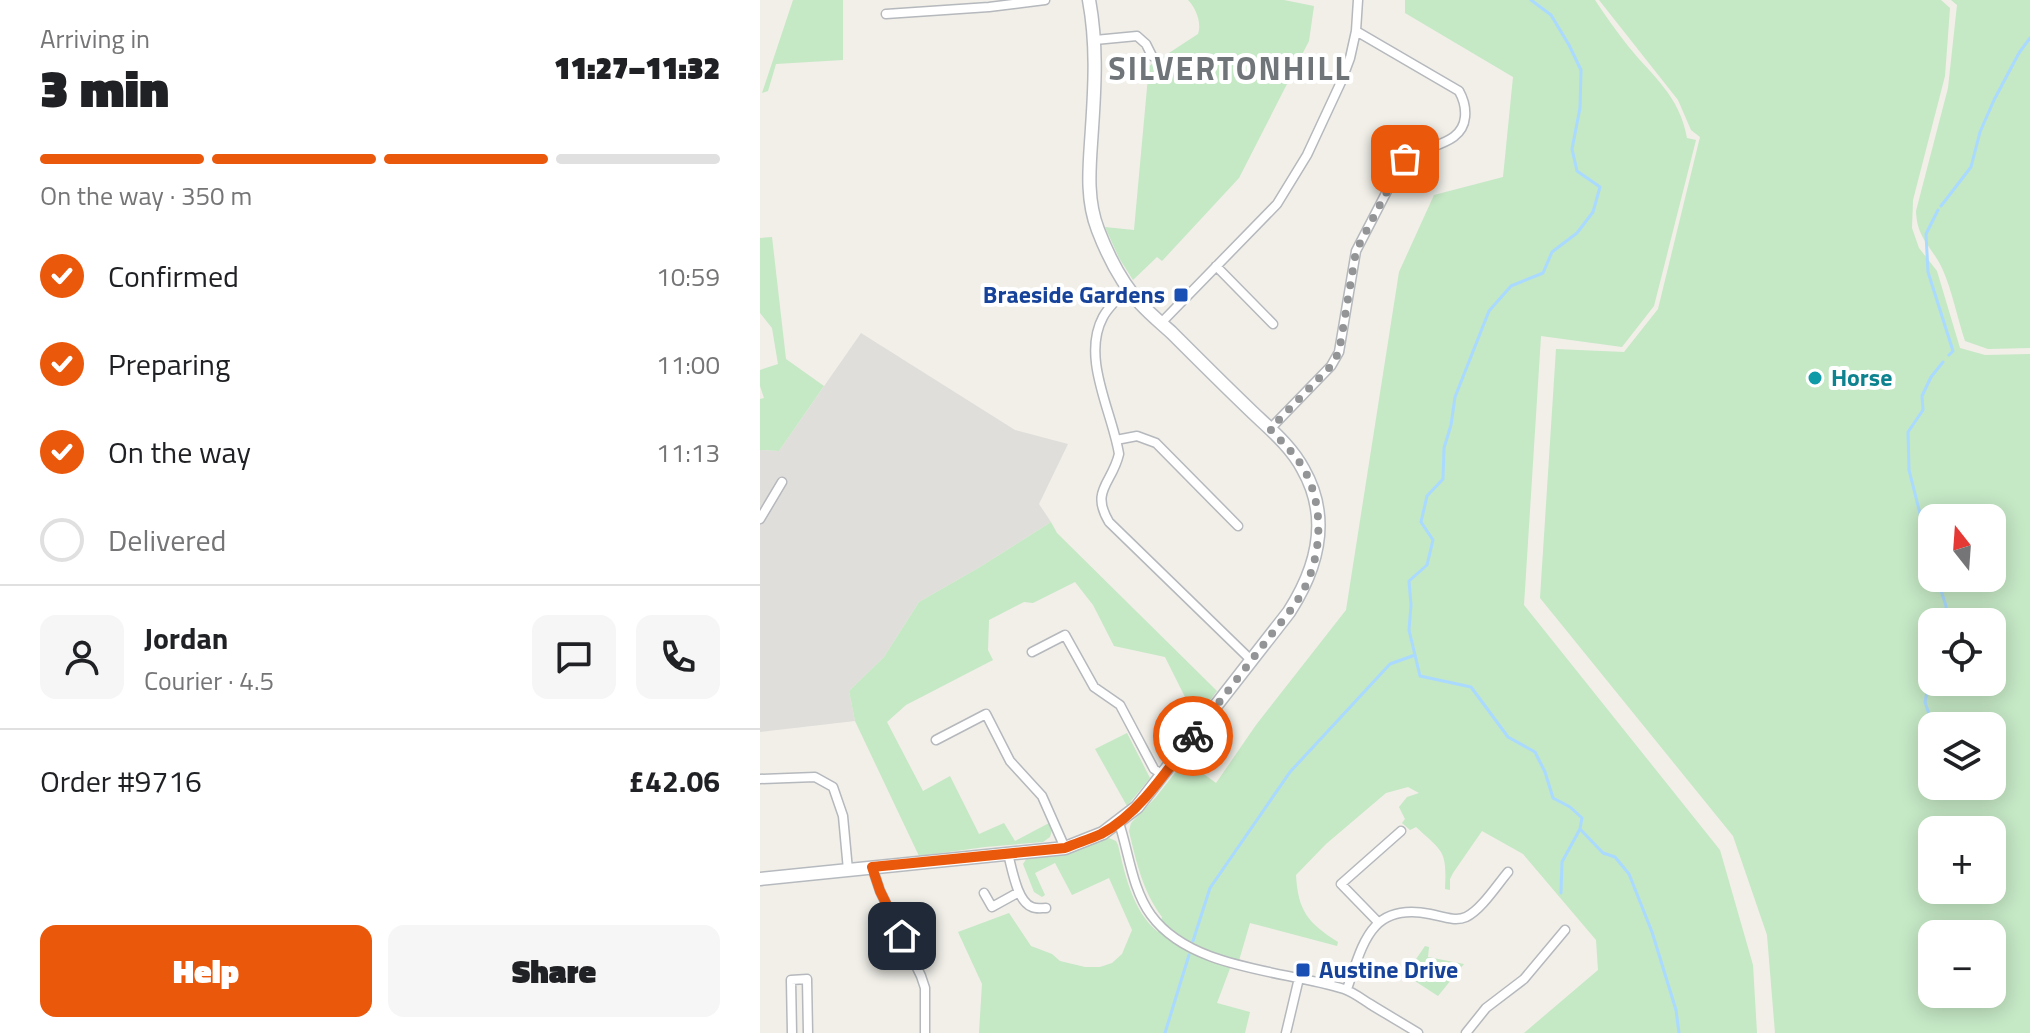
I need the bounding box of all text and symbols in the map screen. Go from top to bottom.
text: Arriving in [40,19,150,58]
district label: SILVERTONHILL [1108,44,1352,92]
text: 11:27–11:32 [554,45,720,91]
text: 3 min [40,48,169,127]
pin [1371,125,1439,193]
icon: bag [1383,137,1427,181]
text: On the way · 350 m [40,176,252,215]
text: Confirmed [108,253,239,299]
icon: check [40,254,84,298]
text: 10:59 [656,257,720,296]
place label: Braeside Gardens [983,276,1165,312]
marker: Braeside Gardens [1172,286,1190,304]
text: Preparing [108,341,230,387]
icon: check [40,342,84,386]
text: 11:00 [656,345,720,384]
place label: Horse [1831,359,1892,395]
marker: Horse [1806,369,1824,387]
text: On the way [108,429,251,475]
icon: check [40,430,84,474]
text: 11:13 [656,433,720,472]
north arrow [1918,504,2006,592]
map controls [1918,504,2006,1008]
text: Delivered [108,517,226,563]
button: locate [1918,608,2006,696]
button: person [40,615,124,699]
text: Jordan [144,615,228,661]
button: chat [532,615,616,699]
button: phone [636,615,720,699]
text: Courier · 4.5 [144,661,274,700]
courier [1153,696,1233,776]
button: layers [1918,712,2006,800]
icon: bike [1171,714,1215,758]
text: Order #9716 [40,758,202,804]
text: £42.06 [628,758,720,804]
button: + [1918,816,2006,904]
pin [868,902,936,970]
icon: home [880,914,924,958]
button: − [1918,920,2006,1008]
button: Help [40,925,372,1017]
button: Share [388,925,720,1017]
place label: Austine Drive [1319,951,1458,987]
marker: Austine Drive [1294,961,1312,979]

